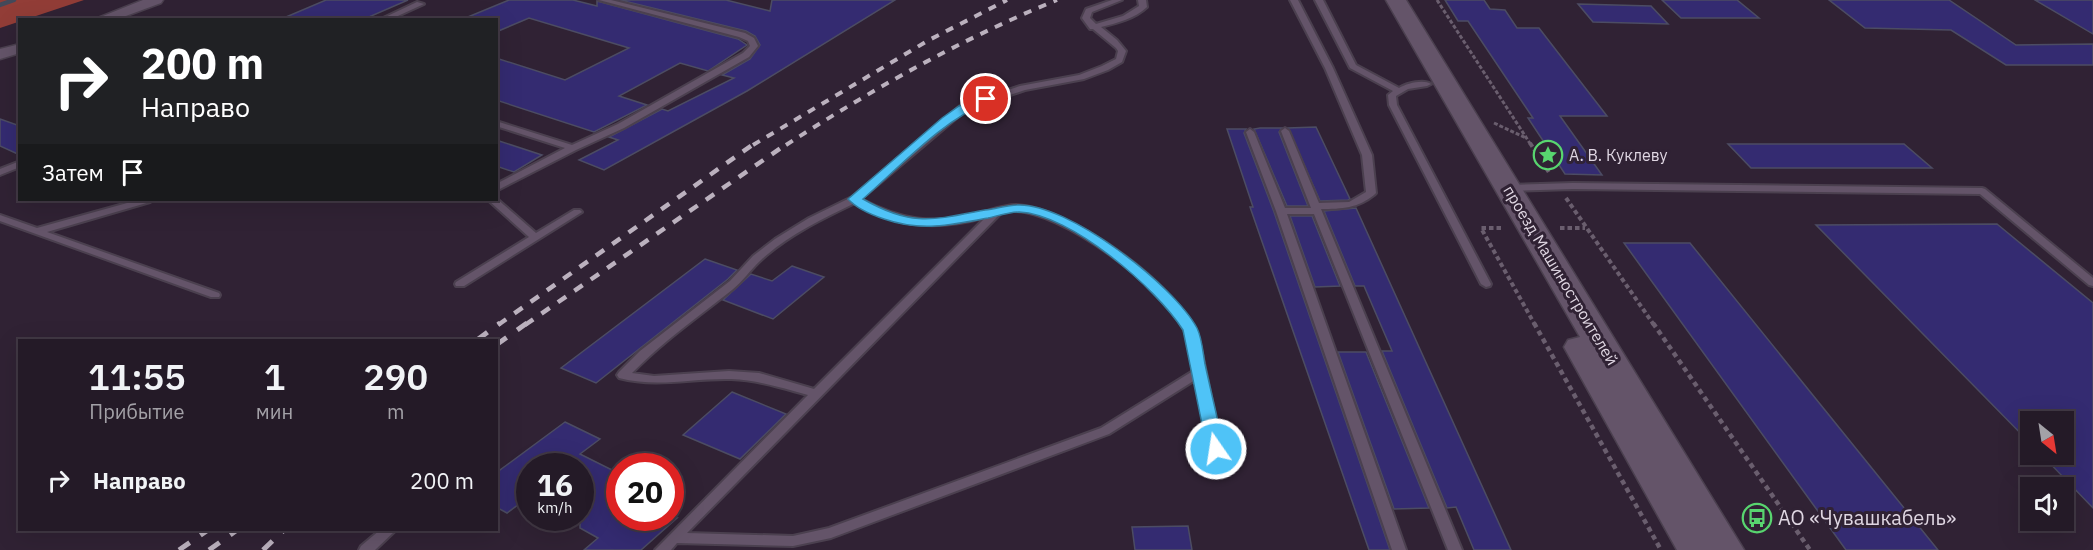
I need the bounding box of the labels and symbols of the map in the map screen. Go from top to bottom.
pin [960,73,1011,124]
place icon: А. В. Куклеву [1532,139,1564,171]
place label: А. В. Куклеву [1569,145,1668,165]
street label: проезд Машиностроителей [1499,181,1623,369]
north arrow [2020,411,2074,465]
position arrow [1184,417,1248,481]
speed limit sign: 20 [606,453,684,531]
bus stop icon: АО «Чувашкабель» [1741,502,1773,534]
place label: АО «Чувашкабель» [1778,504,1956,531]

